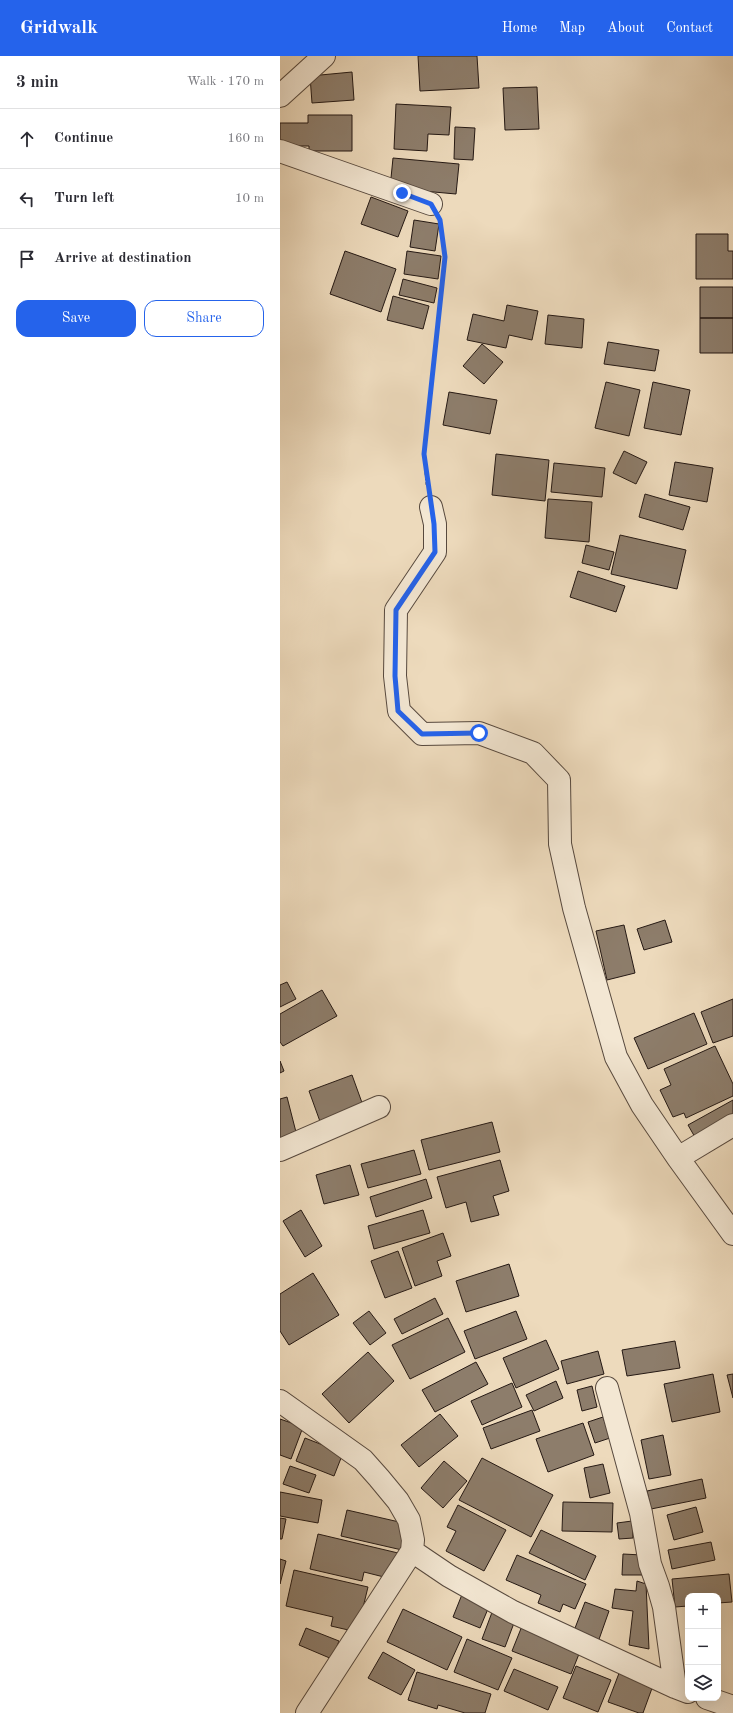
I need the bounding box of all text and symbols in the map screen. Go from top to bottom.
text: Gridwalk [20,19,98,38]
text: Home [502,21,537,35]
text: Map [559,21,585,35]
text: About [607,21,644,35]
text: Contact [666,21,713,35]
text: 3 min [16,74,59,91]
text: Walk · 170 m [187,75,264,88]
icon: ahead [16,128,38,150]
text: Continue [54,131,113,146]
text: 160 m [227,132,264,145]
route end [393,184,411,202]
icon: left [16,188,38,210]
text: Turn left [54,191,114,206]
text: 10 m [235,192,264,205]
icon: arrive [16,248,38,270]
text: Arrive at destination [54,251,192,266]
button: Save [16,300,136,337]
button: Share [144,300,264,337]
route start [470,724,488,742]
map controls [685,1593,721,1701]
button: + [685,1593,721,1629]
button: − [685,1629,721,1665]
button: layers [685,1665,721,1701]

